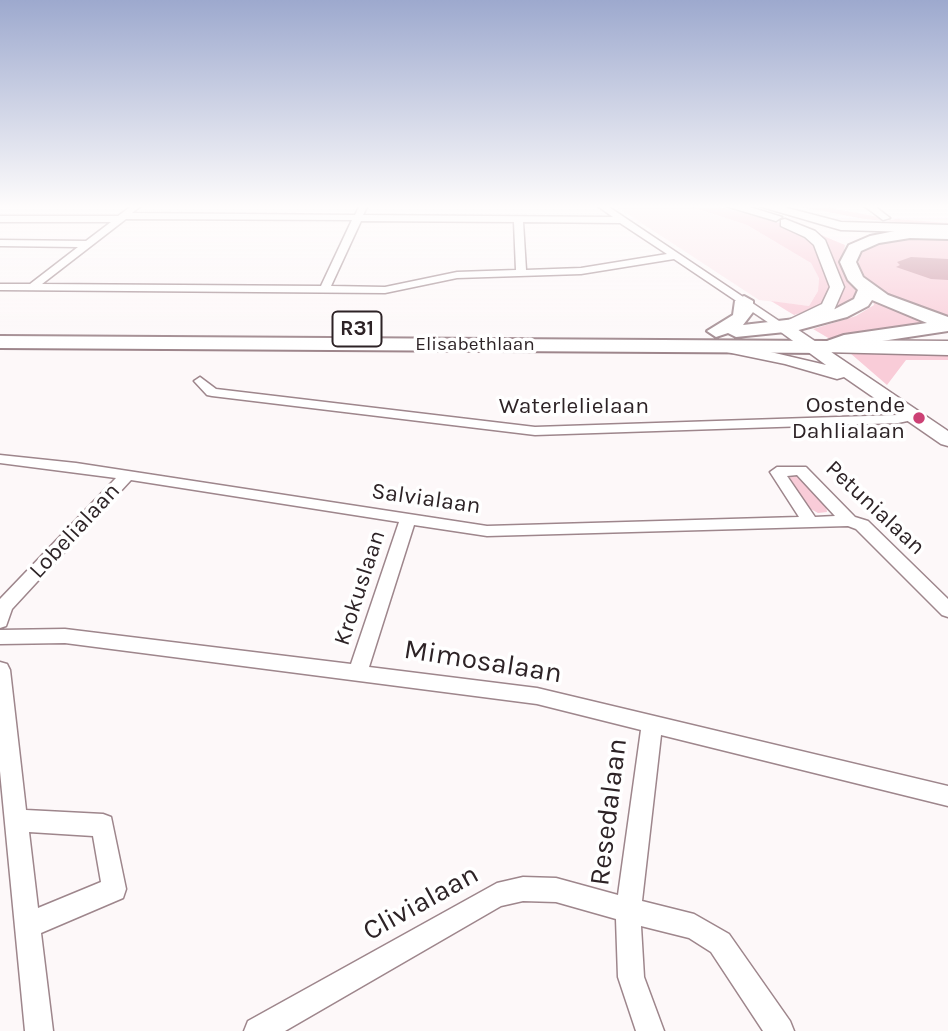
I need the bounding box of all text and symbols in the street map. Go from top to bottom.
road number: R31 [332,312,382,346]
street label: Elisabethlaan [415,334,535,356]
place label: Oostende Dahlialaan [792,391,905,445]
street label: Waterlelielaan [499,392,649,420]
marker: Oostende Dahlialaan [911,410,927,426]
street label: Petunialaan [819,455,931,561]
street label: Lobelialaan [24,478,126,584]
street label: Salvialaan [370,478,482,520]
street label: Krokuslaan [328,527,392,649]
street label: Mimosalaan [402,633,564,691]
street label: Resedalaan [583,736,635,888]
street label: Clivialaan [357,858,485,948]

